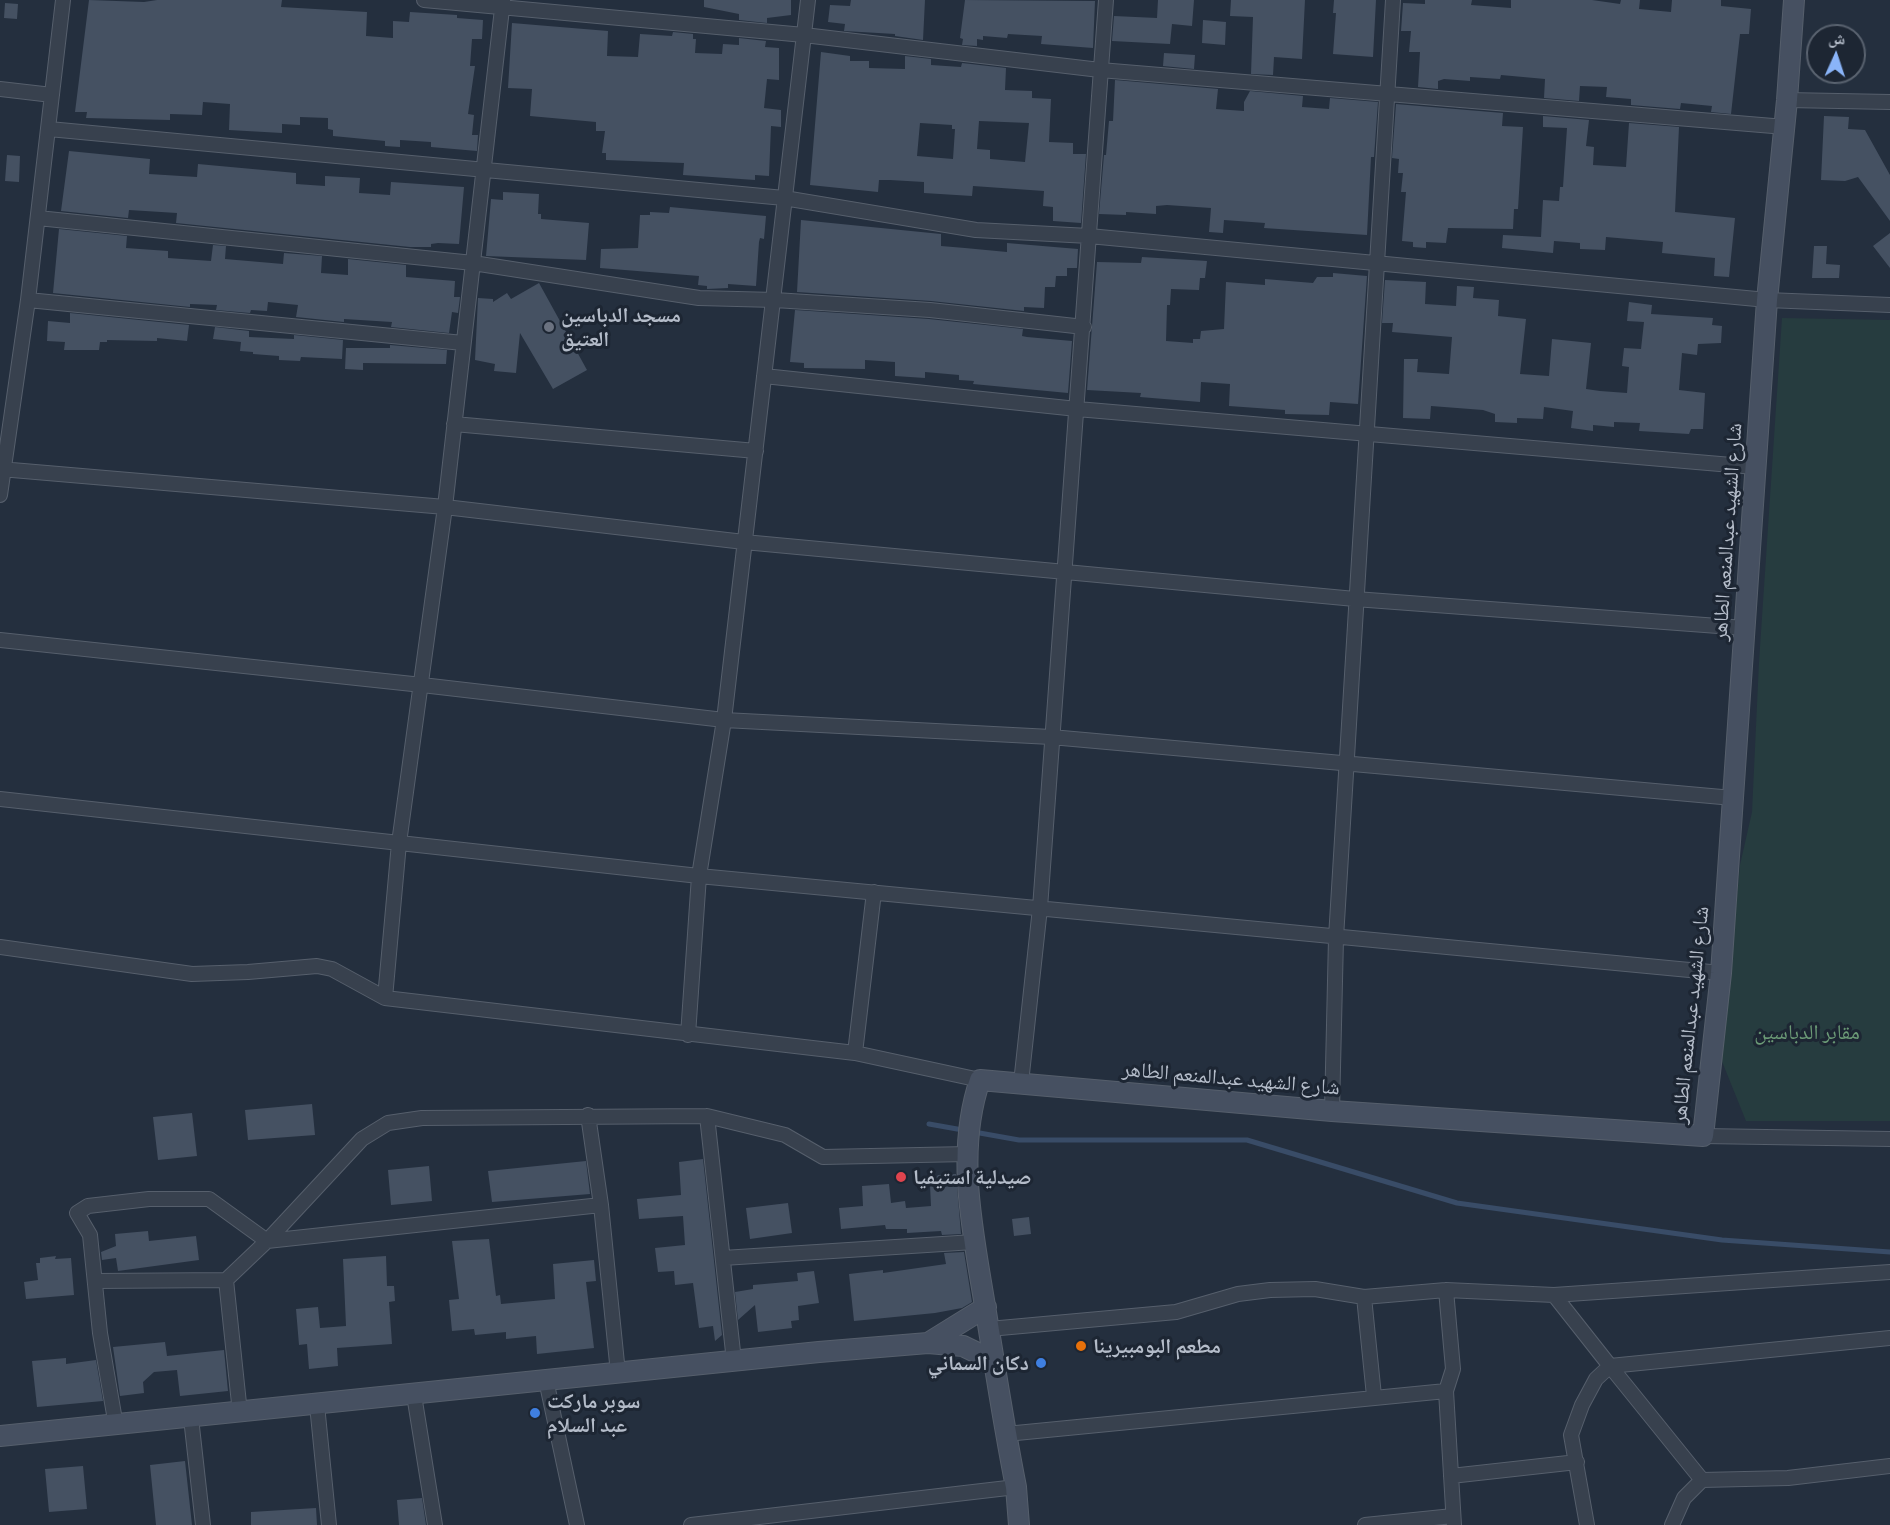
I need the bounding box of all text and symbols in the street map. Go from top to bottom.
north arrow [1806,24,1866,84]
text: ش [1828,28,1846,47]
place label: مسجد الدباسين العتيق [561,302,681,352]
marker: مسجد الدباسين العتيق [542,320,556,334]
street label: شارع الشهيد عبدالمنعم الطاهر [1707,422,1747,642]
street label: شارع الشهيد عبدالمنعم الطاهر [1666,905,1714,1125]
park label: مقابر الدباسين [1754,1019,1860,1045]
street label: شارع الشهيد عبدالمنعم الطاهر [1121,1056,1341,1100]
place label: صيدلية استيفيا [913,1164,1031,1190]
marker: صيدلية استيفيا [894,1170,908,1184]
place label: مطعم البومبيرينا [1093,1333,1221,1359]
marker: مطعم البومبيرينا [1074,1339,1088,1353]
place label: دكان السماني [928,1350,1029,1376]
marker: دكان السماني [1034,1356,1048,1370]
place label: سوبر ماركت عبد السلام [547,1388,640,1438]
marker: سوبر ماركت عبد السلام [528,1406,542,1420]

